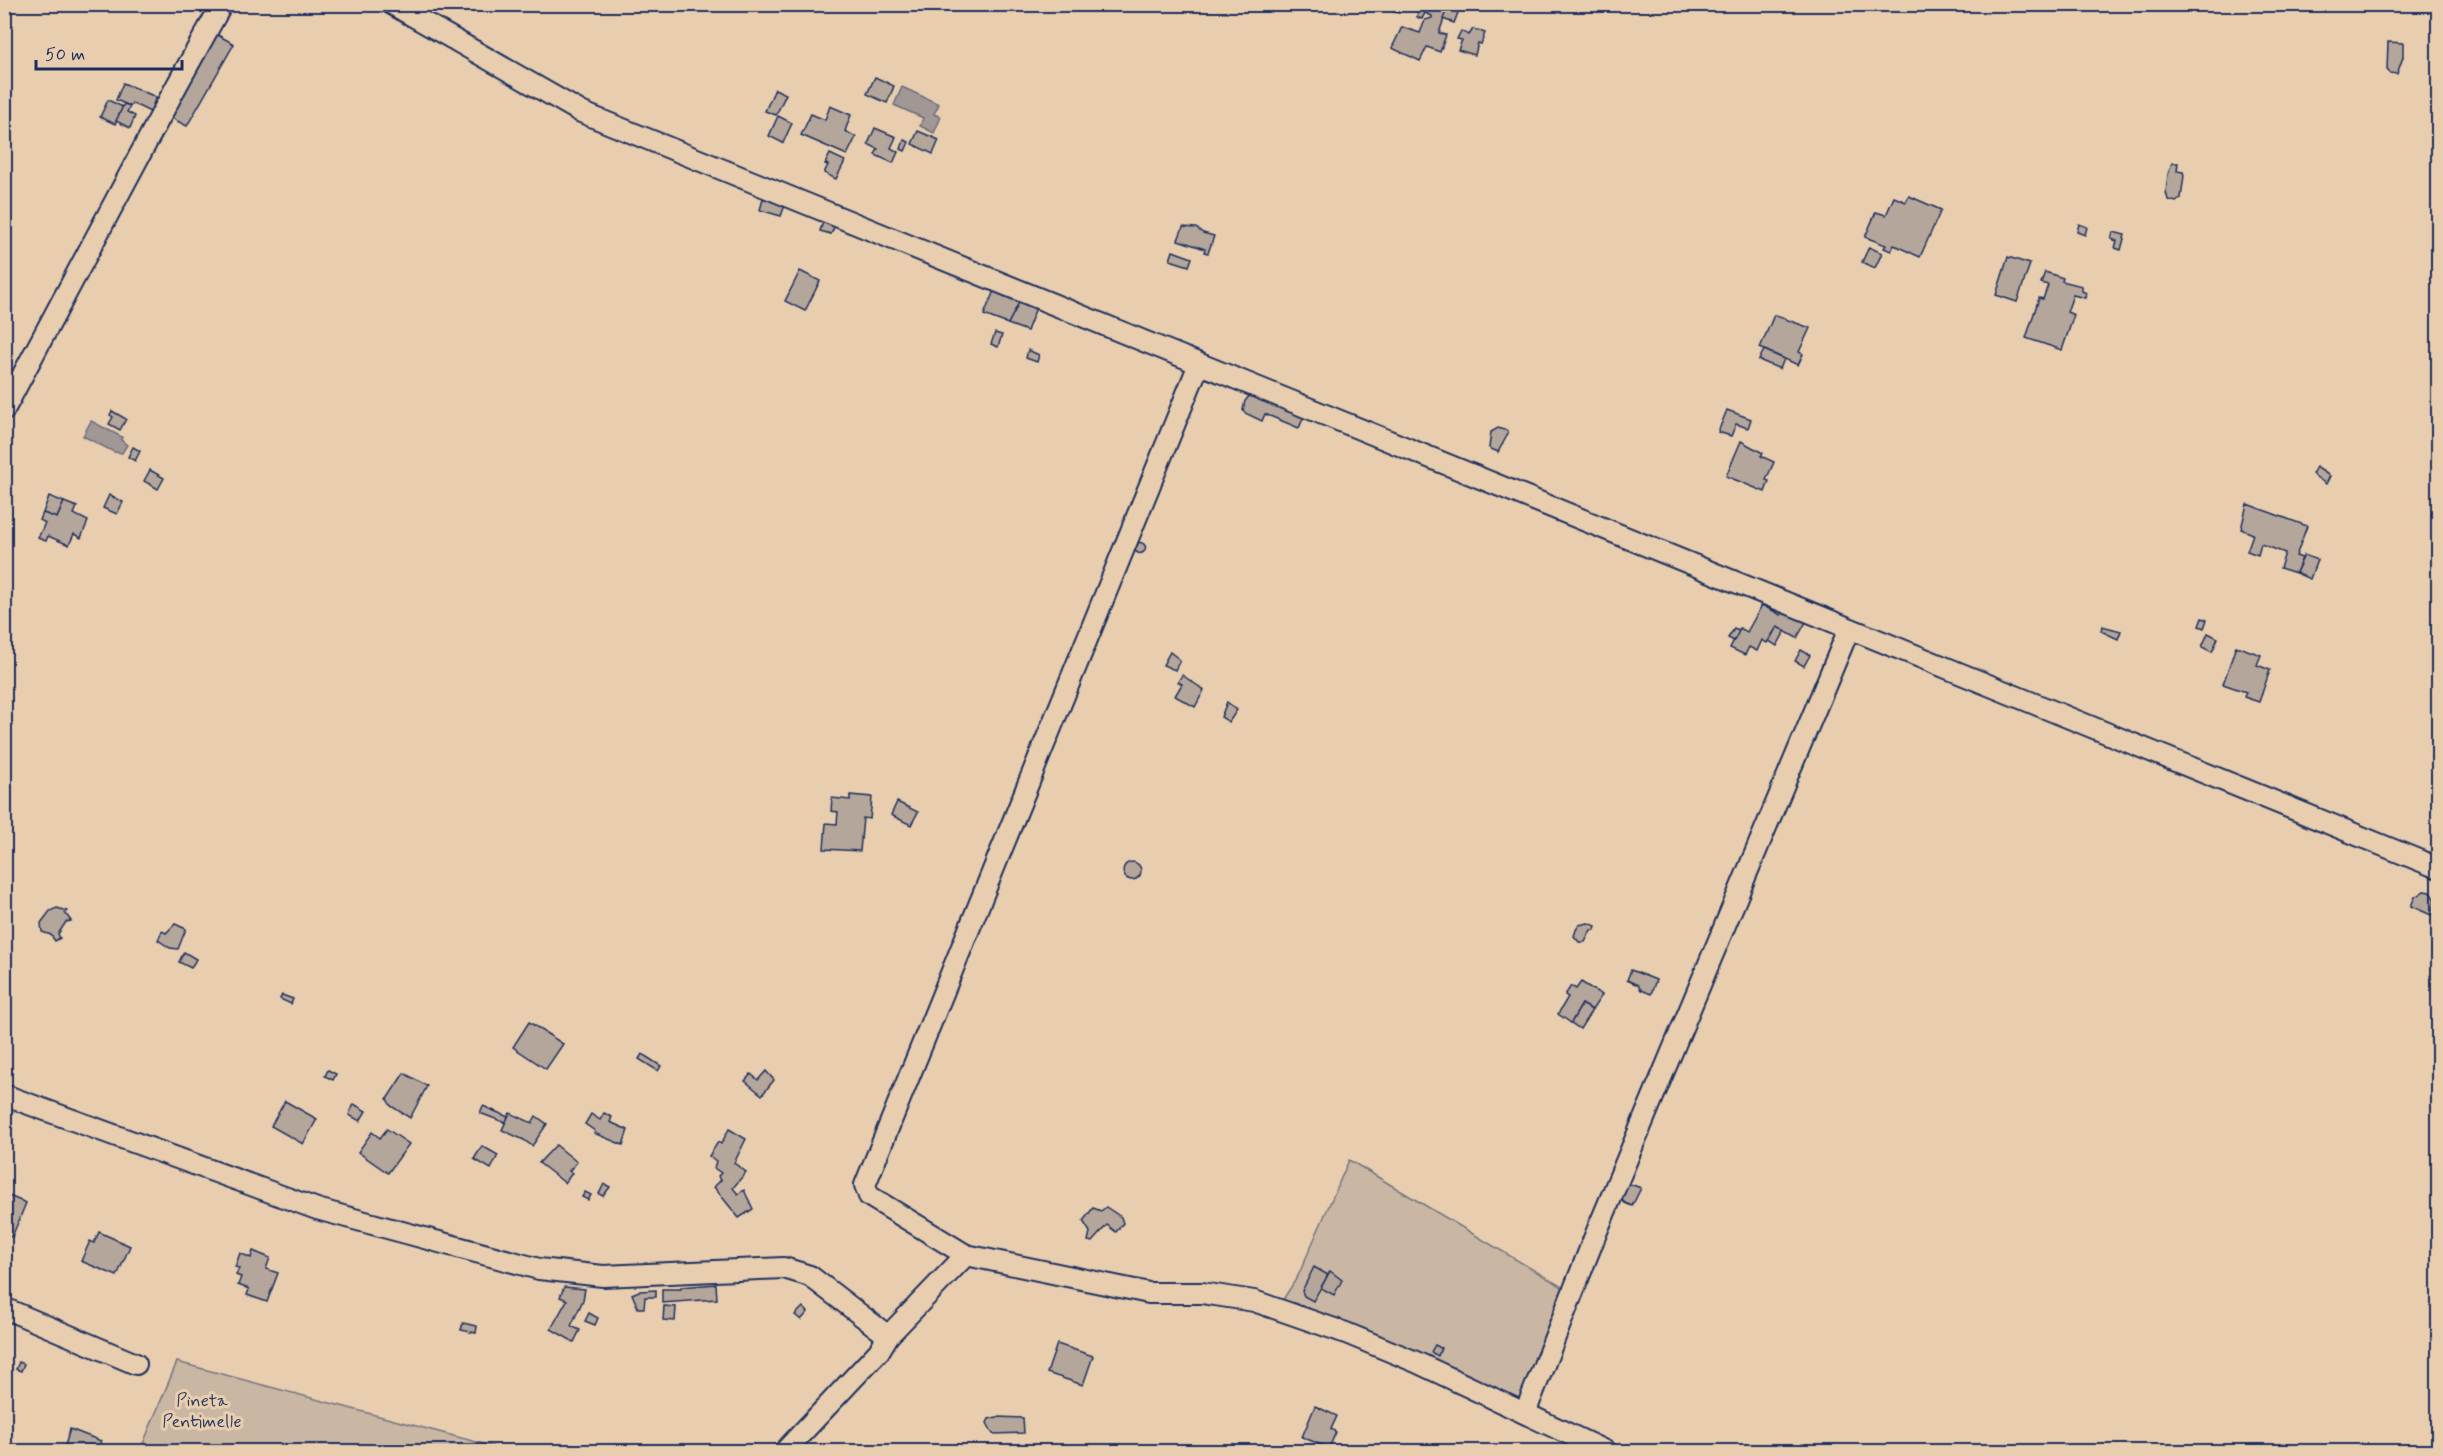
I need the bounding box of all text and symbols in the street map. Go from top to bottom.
scale bar [36,33,182,71]
text: 50 m [45,43,85,67]
park label: Pineta Pentimelle [162,1389,242,1434]

